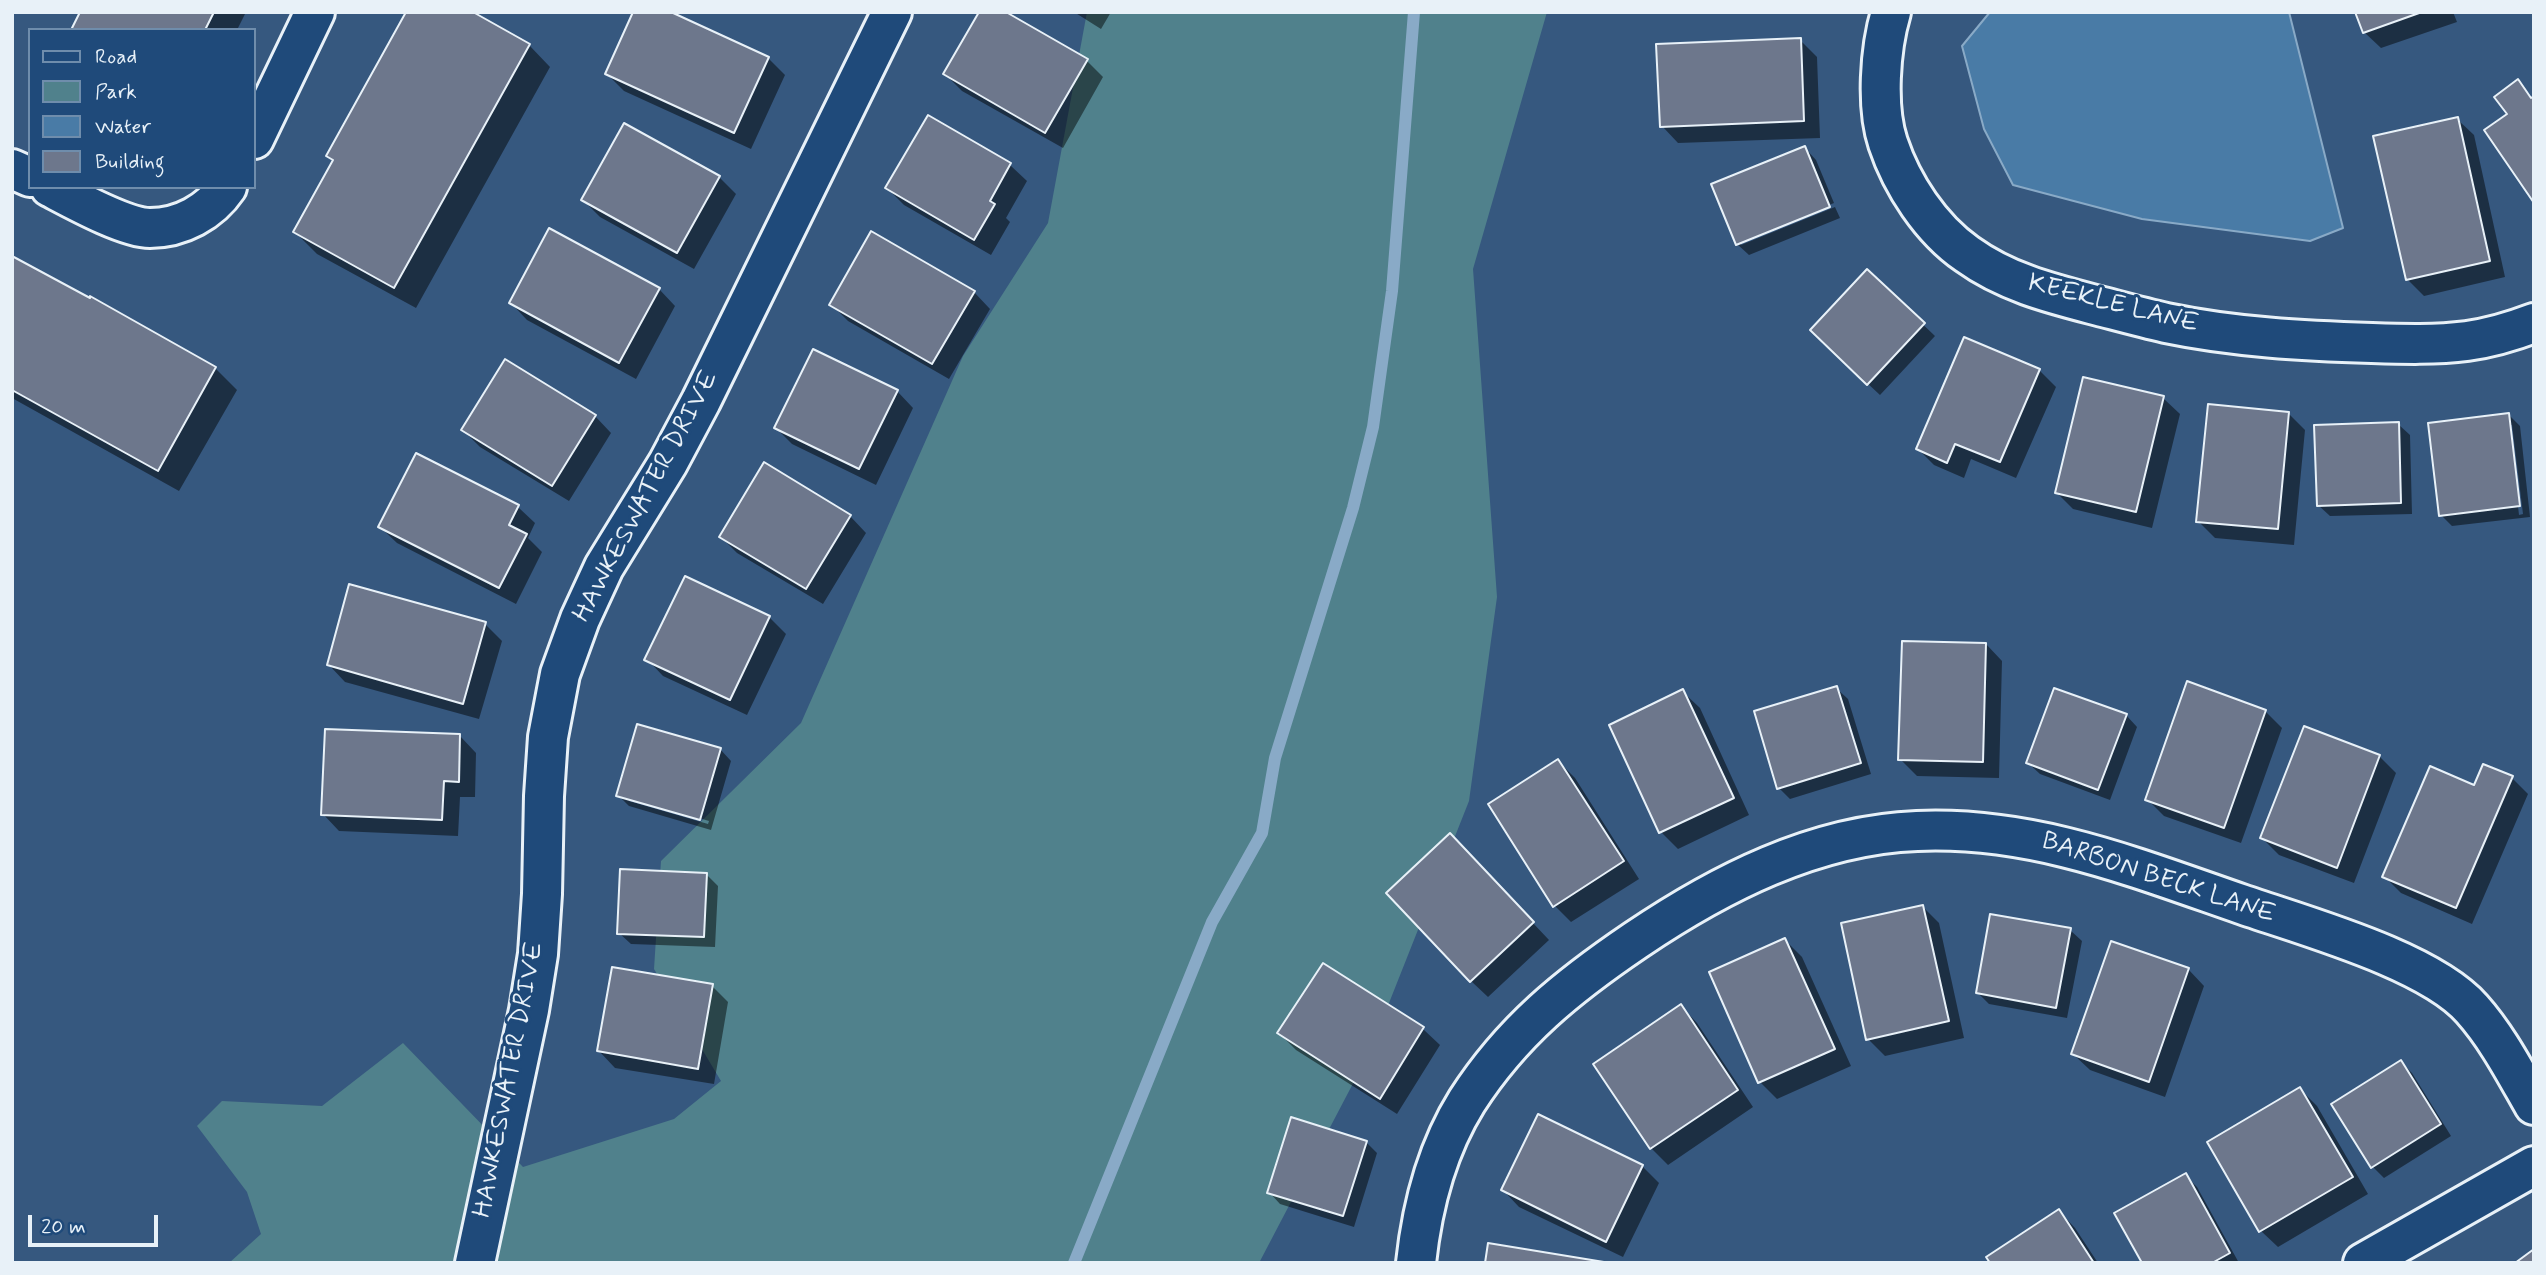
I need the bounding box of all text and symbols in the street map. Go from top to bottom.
legend [28,28,256,189]
text: Road [95,43,137,71]
text: Park [95,78,137,106]
text: Water [95,113,151,141]
text: Building [95,148,165,176]
street label: KEEKLE LANE [2025,269,2201,341]
street label: HAWKESWATER DRIVE [568,366,726,628]
street label: BARBON BECK LANE [2037,827,2279,931]
street label: HAWKESWATER DRIVE [468,940,552,1220]
scale bar [32,1202,161,1246]
text: 20 m [41,1213,86,1241]

